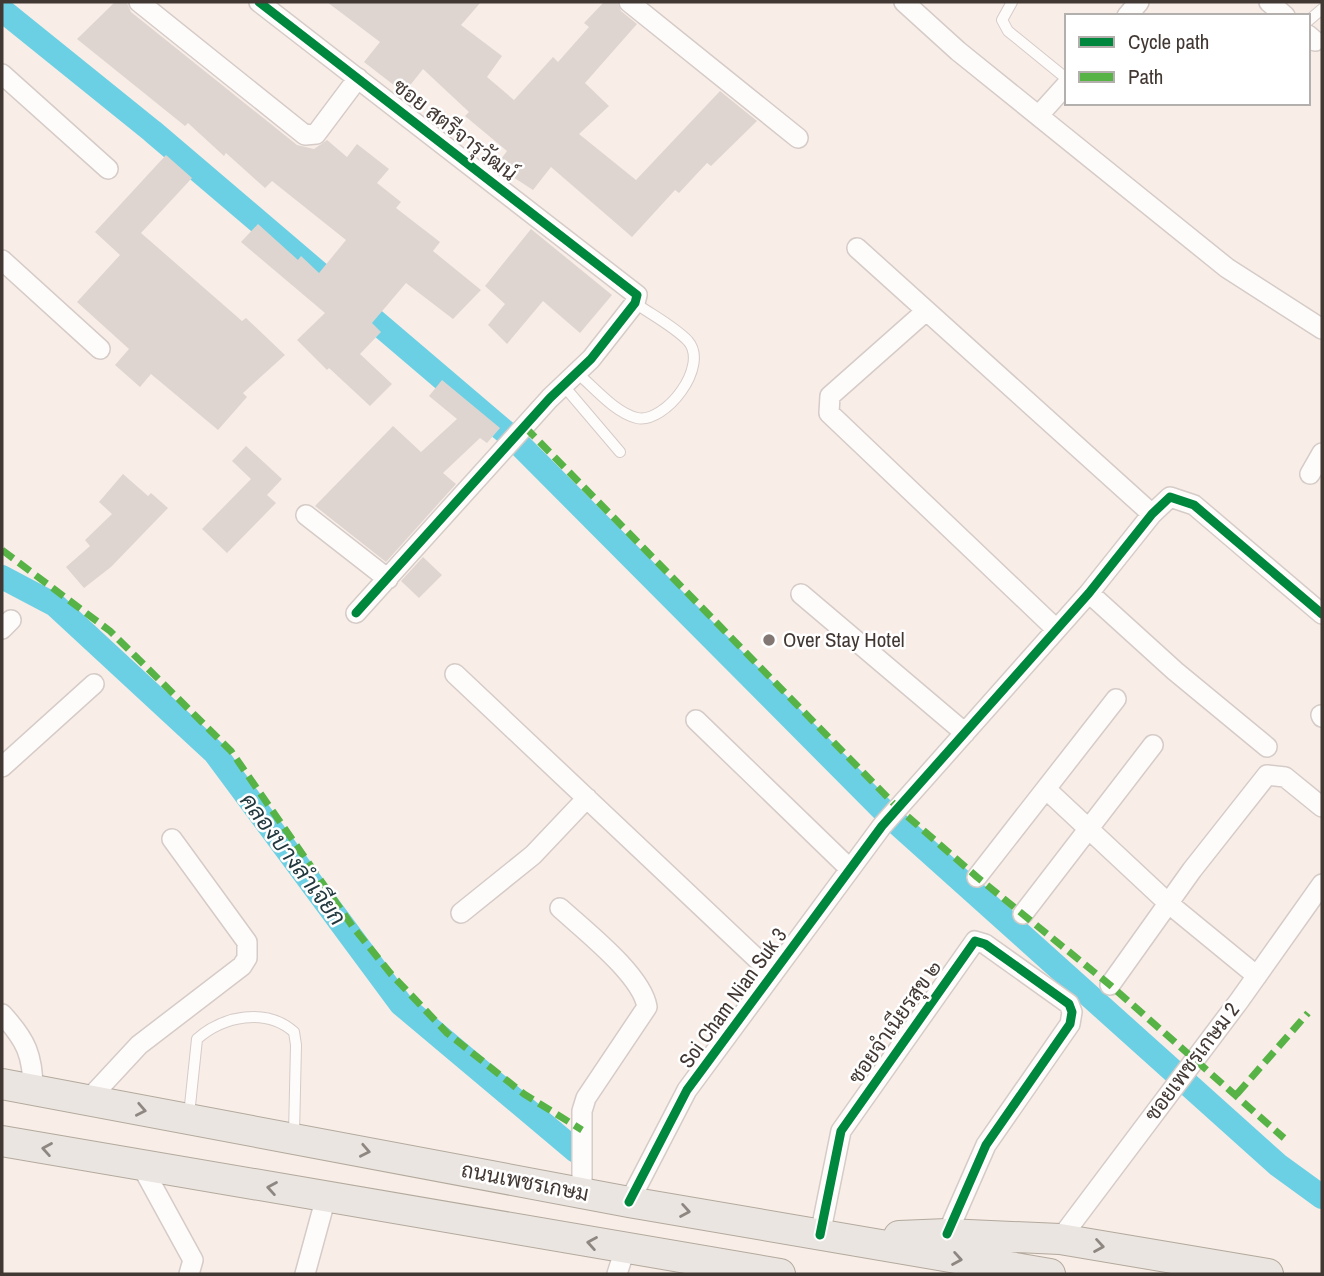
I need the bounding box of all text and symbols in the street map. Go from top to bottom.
legend [1065,14,1310,105]
text: Cycle path [1128,27,1209,56]
text: Path [1128,62,1163,91]
street label: ซอย สตรีจารุวัฒน์ [387,72,524,187]
place label: Over Stay Hotel [783,625,905,654]
marker: Over Stay Hotel [761,632,777,648]
water label: คลองบางลำเจียก [233,786,353,931]
street label: Soi Cham Nian Suk 3 [672,922,793,1074]
street label: ซอยจำเนียรสุข ๒ [841,954,948,1089]
street label: ซอยเพชรเกษม 2 [1137,996,1246,1127]
one-way arrow [135,1102,147,1117]
one-way arrow [41,1142,53,1157]
one-way arrow [359,1143,371,1158]
street label: ถนนเพชรเกษม [459,1155,591,1208]
one-way arrow [266,1181,278,1196]
one-way arrow [679,1203,691,1218]
one-way arrow [586,1236,598,1251]
one-way arrow [1093,1238,1105,1253]
one-way arrow [951,1250,963,1265]

